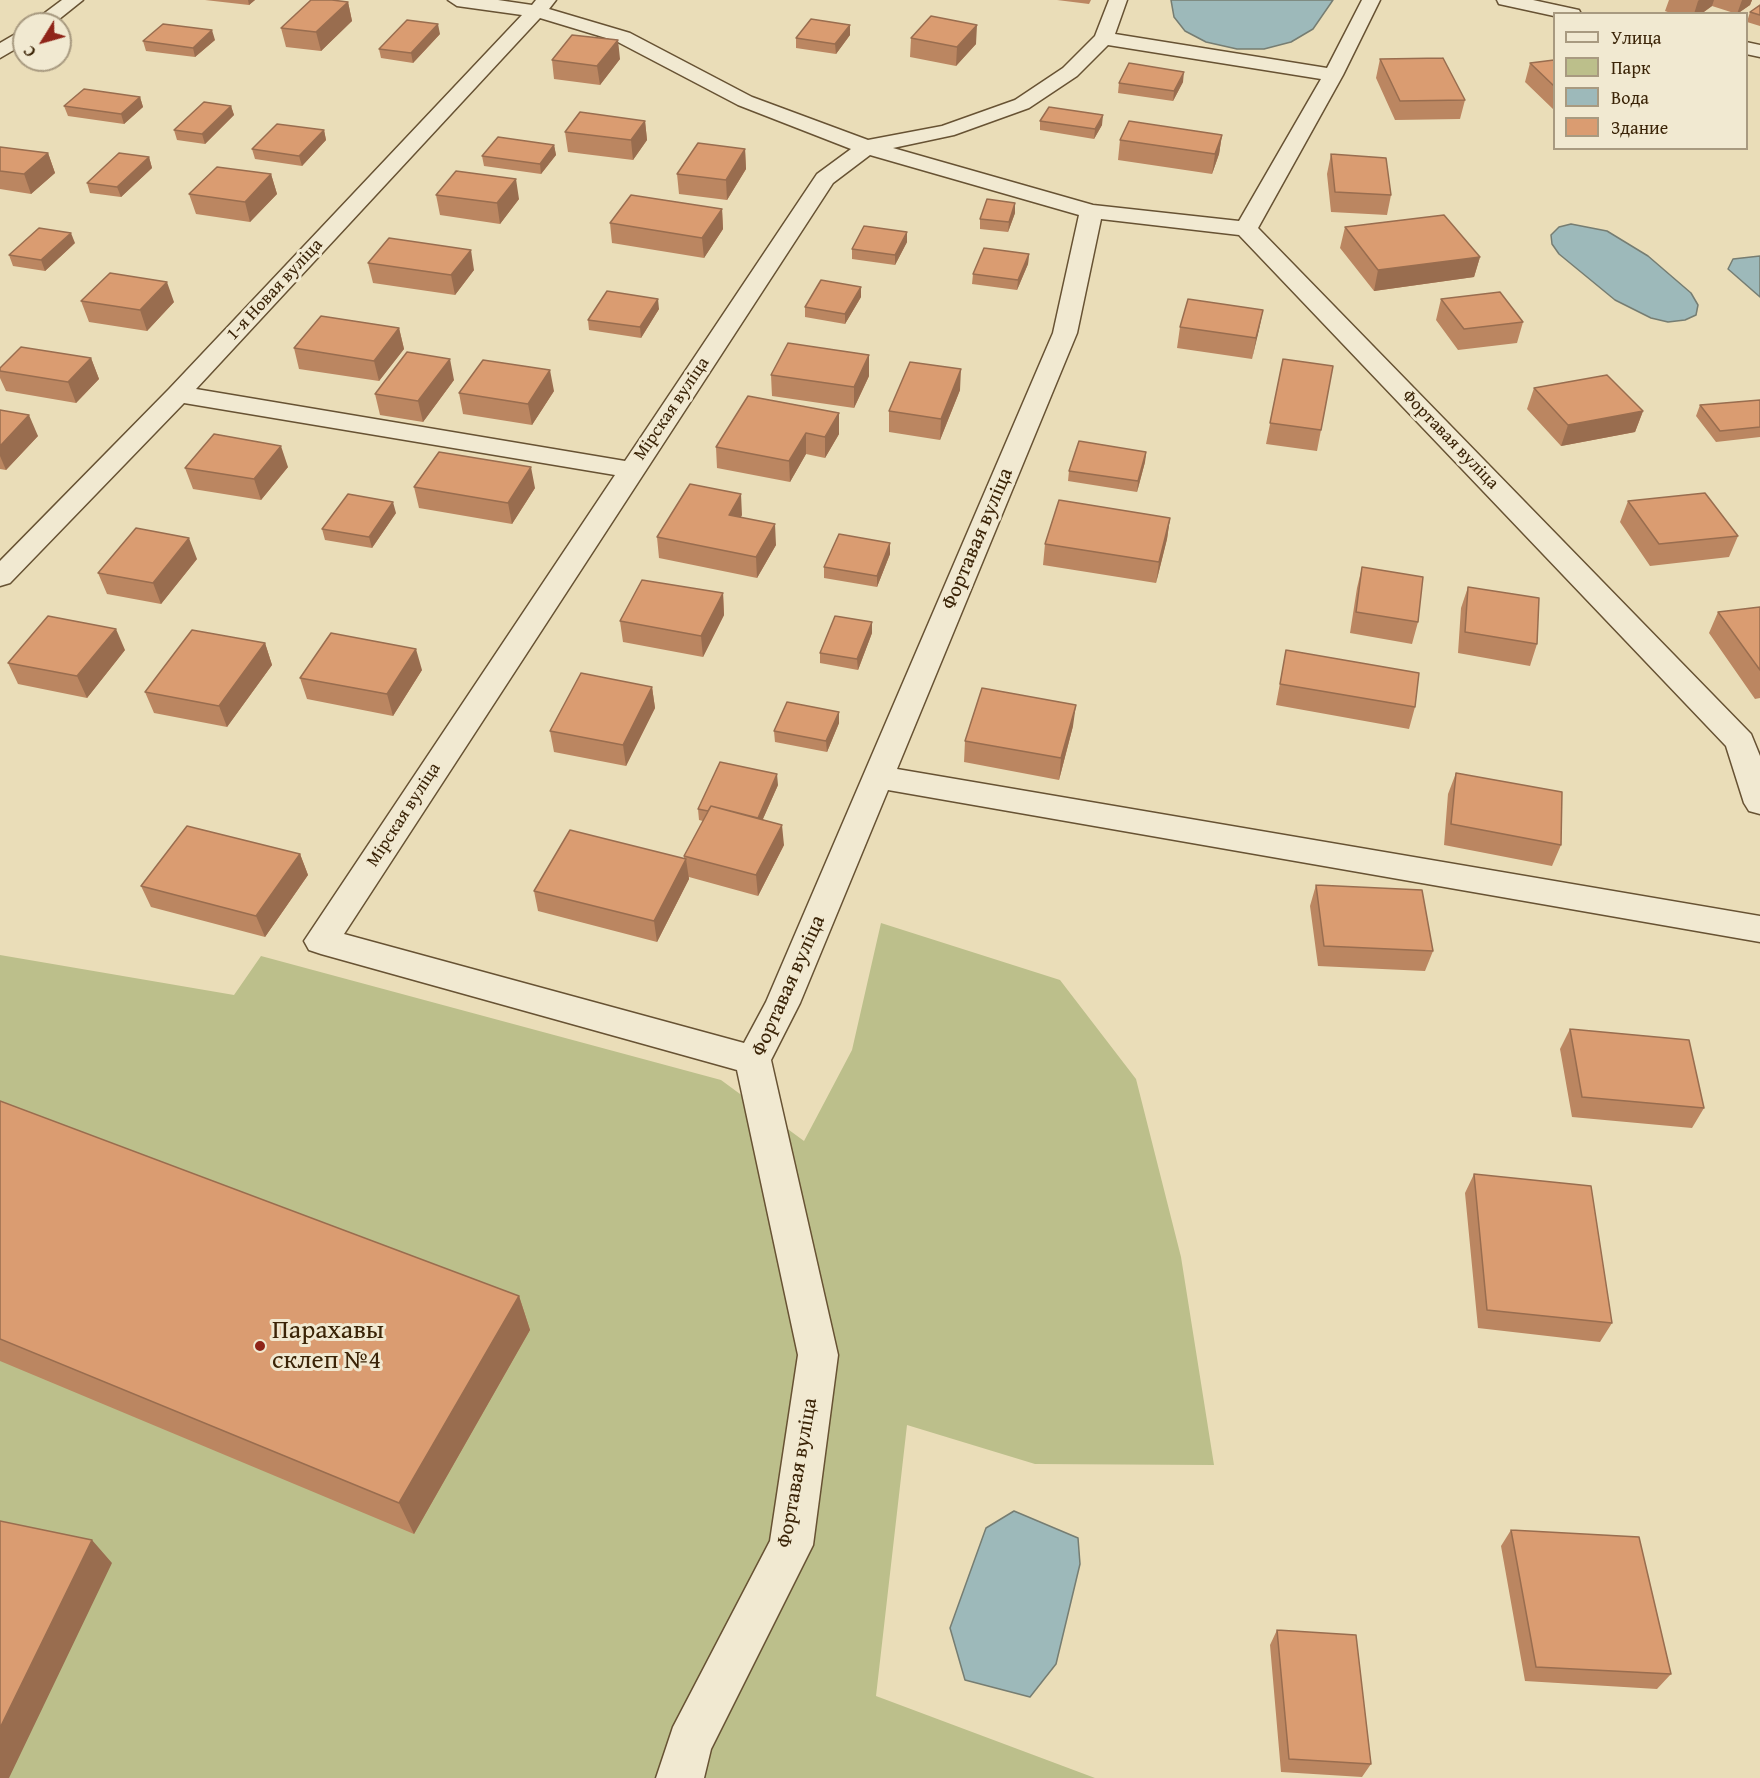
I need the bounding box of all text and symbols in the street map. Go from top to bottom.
north arrow [12,12,72,72]
legend [1553,12,1748,150]
text: Улица [1611,24,1661,51]
text: С [17,41,42,62]
text: Парк [1611,54,1650,81]
text: Вода [1611,84,1649,111]
text: Здание [1611,114,1668,141]
street label: 1-я Новая вуліца [222,235,328,345]
street label: Мірская вуліца [630,353,714,465]
street label: Фортавая вуліца [1397,386,1503,494]
street label: Фортавая вуліца [937,464,1019,614]
street label: Мірская вуліца [362,759,446,871]
street label: Фортавая вуліца [747,912,831,1060]
place label: Парахавы склеп №4 [272,1315,384,1376]
marker: Парахавы склеп №4 [253,1339,267,1353]
street label: Фортавая вуліца [772,1396,824,1550]

